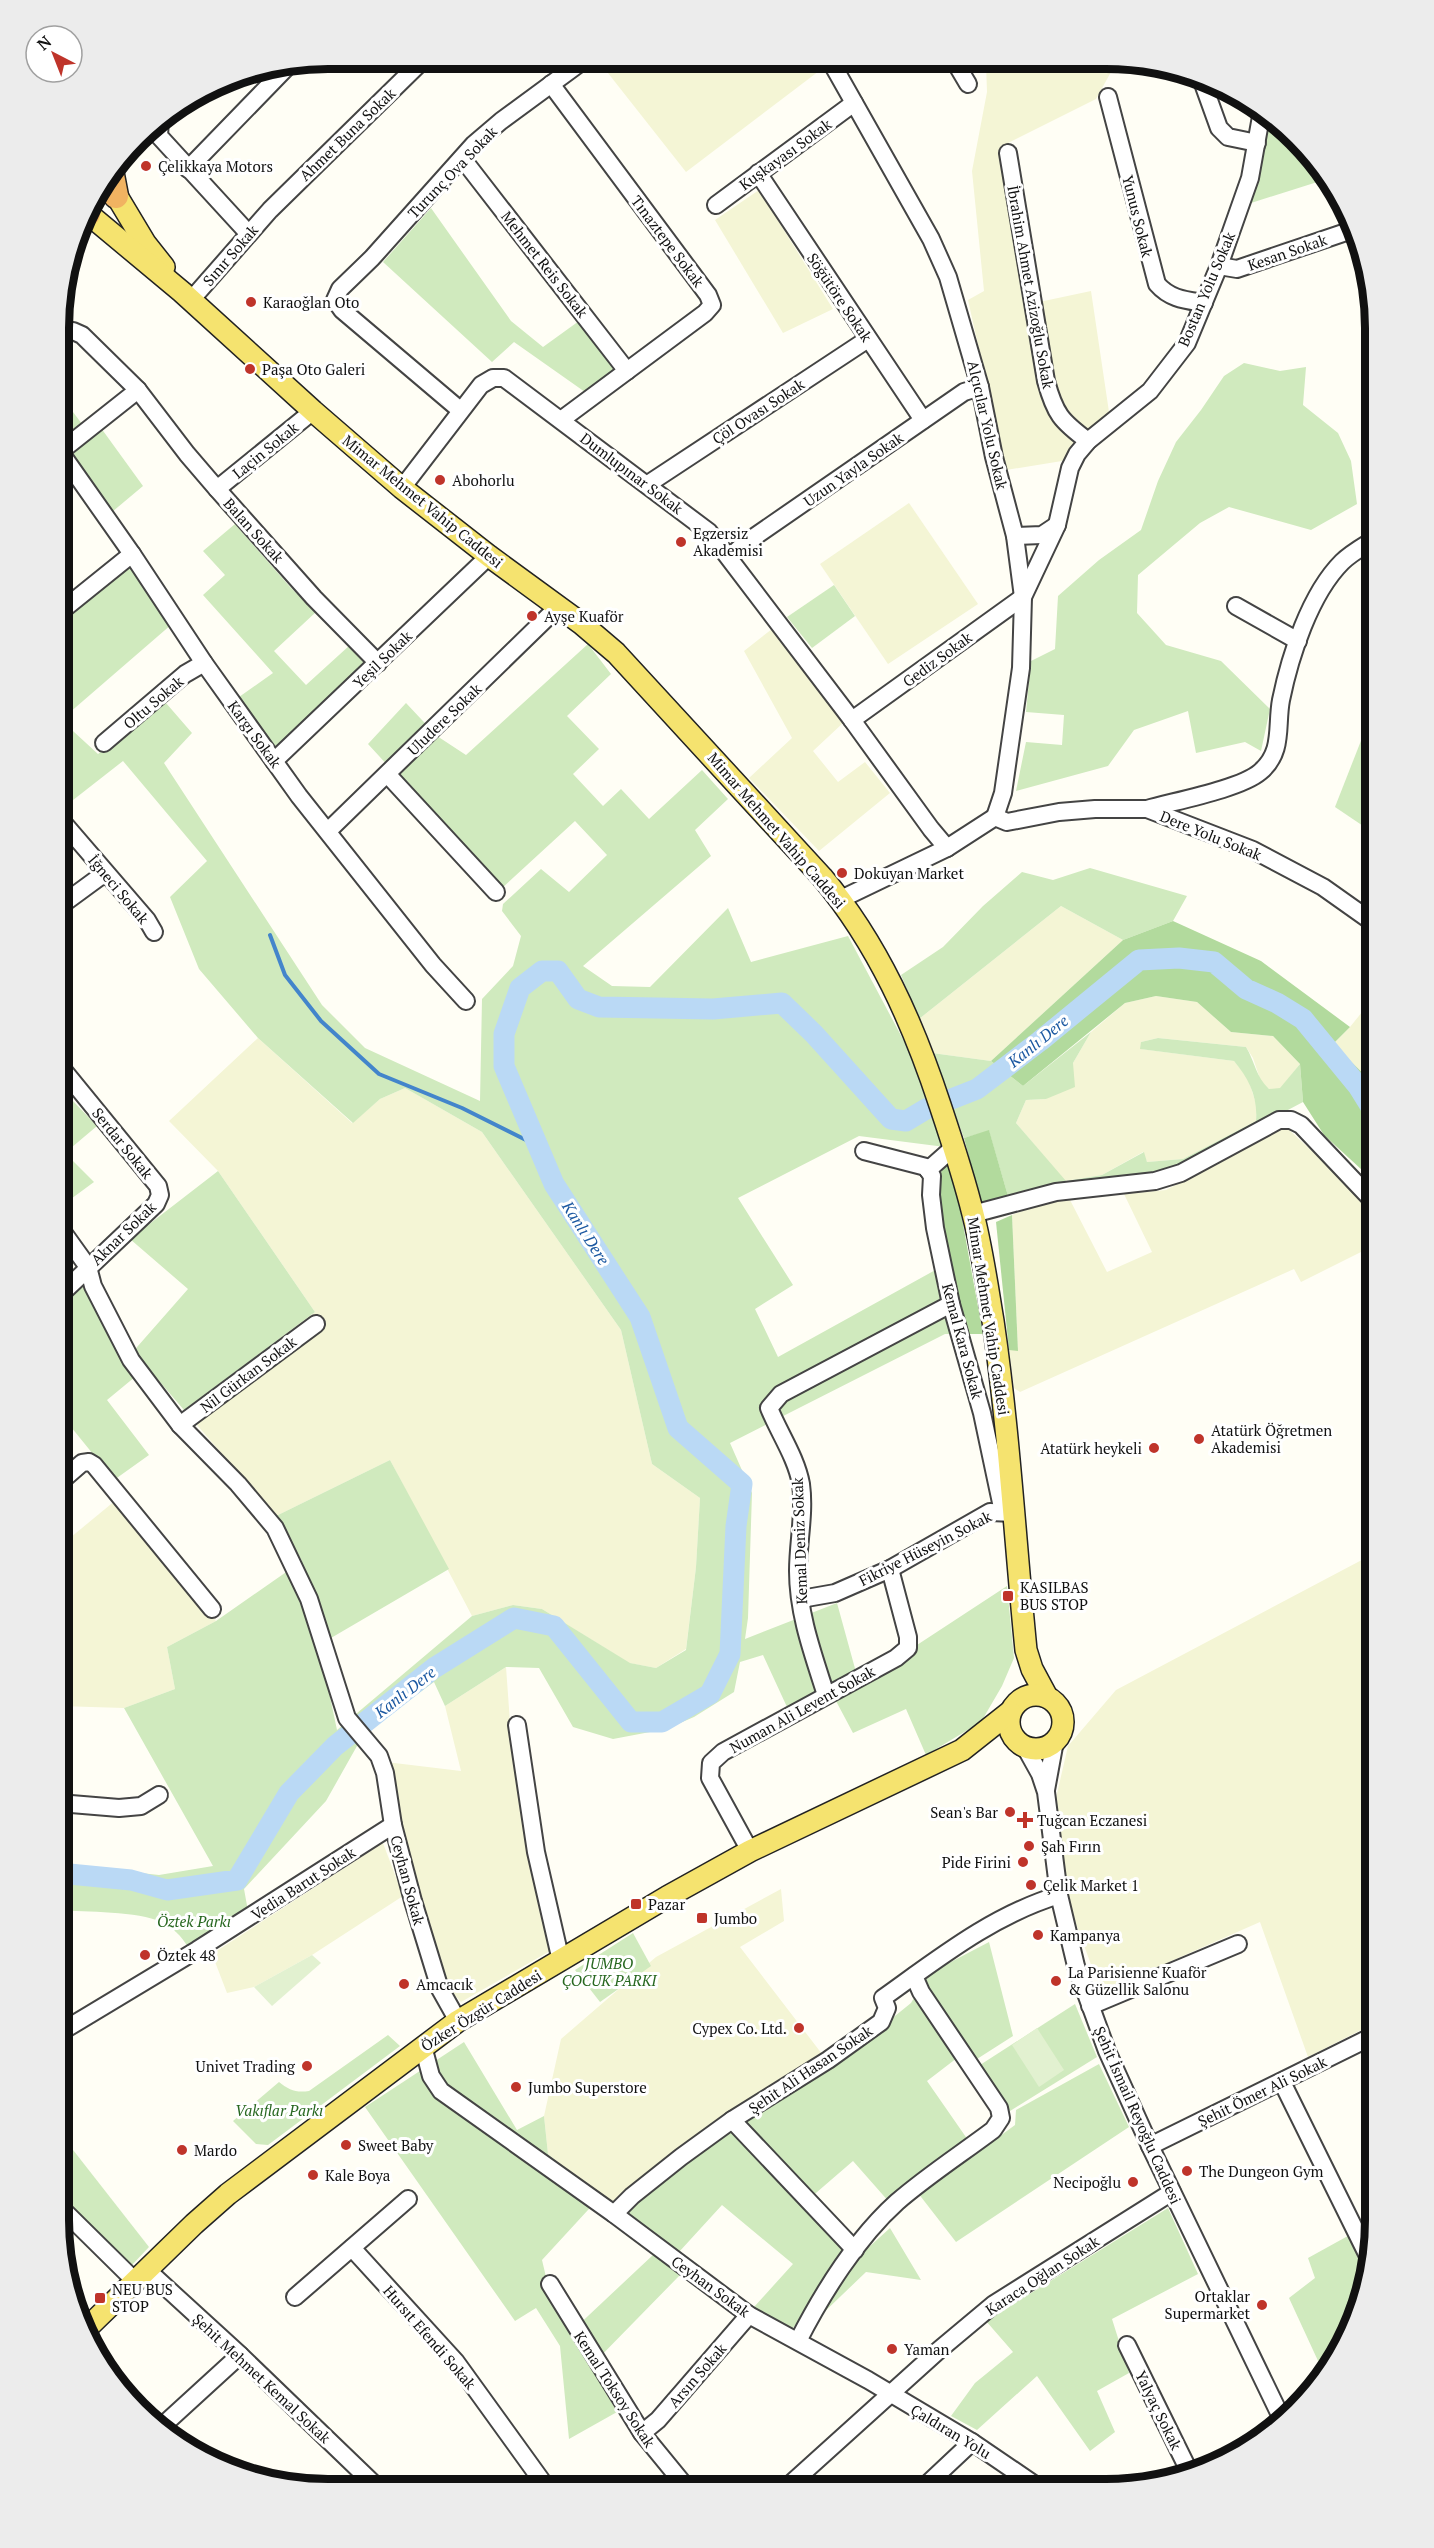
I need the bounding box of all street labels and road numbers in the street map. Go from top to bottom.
street label: Ahmet Buna Sokak [295,83,399,185]
street label: Kuşkayası Sokak [735,114,835,194]
street label: Turunç Ova Sokak [403,121,501,222]
street label: Yunus Sokak [1118,173,1158,259]
street label: İbrahim Ahmet Azizoğlu Sokak [1003,184,1059,391]
street label: Tınaztepe Sokak [627,191,709,291]
street label: Mehmet Reis Sokak [497,207,593,322]
street label: Sınır Sokak [198,220,262,290]
street label: Bostan Yolu Sokak [1173,228,1239,349]
street label: Kesan Sokak [1245,229,1330,275]
street label: Söğütöre Sokak [803,249,877,346]
street label: Alçıcılar Yolu Sokak [963,358,1013,492]
street label: Çöl Ovası Sokak [708,374,808,448]
street label: Laçin Sokak [228,417,302,483]
street label: Uzun Yayla Sokak [799,427,907,511]
street label: Dumlupınar Sokak [577,428,688,518]
street label: Mimar Mehmet Vahip Caddesi [339,430,507,572]
street label: Balan Sokak [220,493,289,567]
street label: Yeşil Sokak [348,626,416,692]
street label: Gediz Sokak [898,627,976,691]
street label: Oltu Sokak [119,671,188,733]
street label: Uludere Sokak [403,678,485,759]
street label: Kargı Sokak [224,696,286,772]
street label: Mimar Mehmet Vahip Caddesi [704,748,850,912]
street label: Dere Yolu Sokak [1157,806,1265,865]
street label: İğneci Sokak [84,850,154,928]
street label: Serdar Sokak [88,1103,158,1183]
street label: Aknar Sokak [86,1197,160,1269]
street label: Mimar Mehmet Vahip Caddesi [963,1215,1015,1417]
street label: Kemal Kara Sokak [938,1281,988,1401]
street label: Nil Gürkan Sokak [196,1331,300,1417]
street label: Kemal Deniz Sokak [787,1477,811,1605]
street label: Fikriye Hüseyin Sokak [855,1506,995,1590]
street label: Numan Ali Levent Sokak [726,1661,878,1757]
street label: Ceyhan Sokak [386,1833,430,1927]
street label: Vedia Barut Sokak [247,1842,359,1924]
street label: Özker Özgür Caddesi [417,1965,545,2055]
street label: Şehit Ali Hasan Sokak [744,2020,876,2118]
street label: Şehit İsmail Reyoğlu Caddesi [1090,2023,1186,2207]
street label: Şehit Ömer Ali Sokak [1194,2051,1330,2131]
street label: Karaca Oğlan Sokak [981,2231,1103,2319]
street label: Ceyhan Sokak [668,2251,754,2321]
street label: Hursıt Efendi Sokak [379,2281,481,2393]
street label: Şehit Mehmet Kemal Sokak [189,2309,335,2447]
street label: Kemal Toksoy Sokak [570,2327,660,2451]
street label: Arsın Sokak [664,2338,731,2411]
street label: Yalyaç Sokak [1131,2367,1187,2453]
street label: Çaldıran Yolu [907,2399,995,2463]

